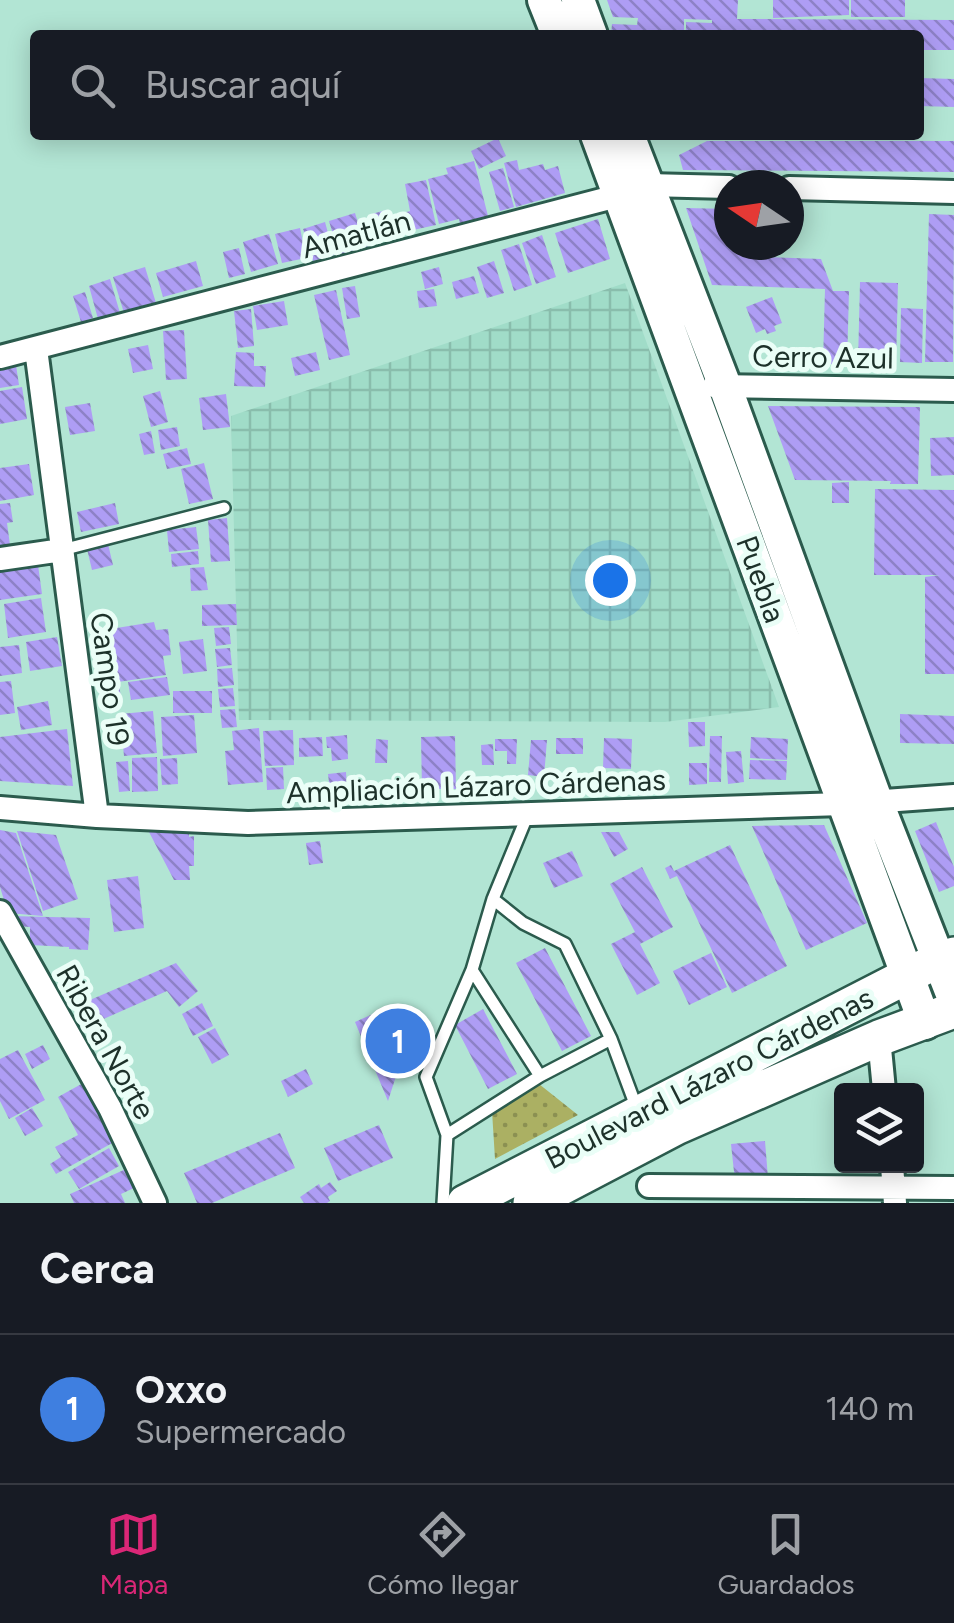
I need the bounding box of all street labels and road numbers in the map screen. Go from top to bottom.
street label: Amatlán [298,202,414,266]
street label: Cerro Azul [752,337,894,377]
street label: Puebla [728,530,794,628]
street label: Campo 19 [82,610,138,748]
street label: Ampliación Lázaro Cárdenas [285,761,667,811]
street label: Ribera Norte [48,958,164,1126]
street label: Boulevard Lázaro Cárdenas [539,979,879,1177]

